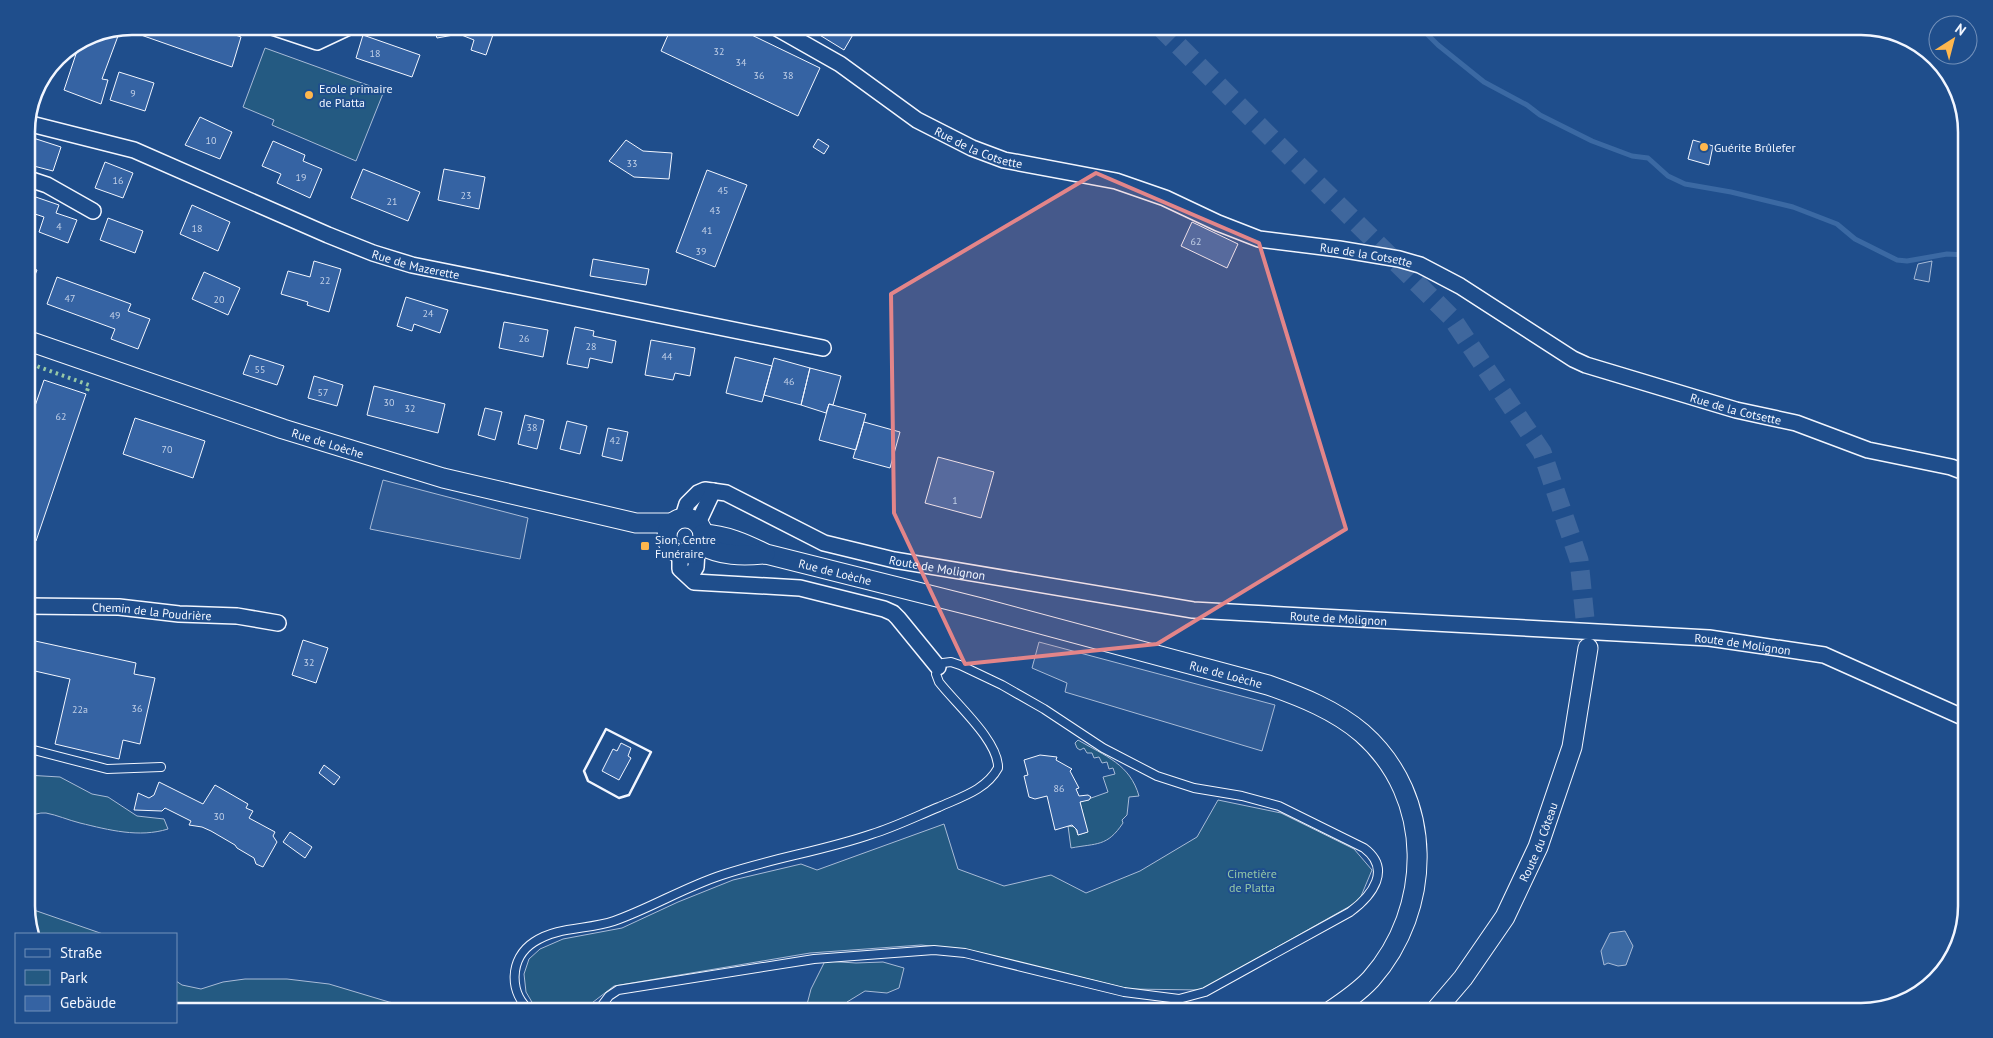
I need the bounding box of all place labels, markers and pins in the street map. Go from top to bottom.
place label: Ecole primaire de Platta [319,81,393,110]
marker: Ecole primaire de Platta [303,89,315,101]
place label: Guérite Brûlefer [1714,140,1795,155]
marker: Guérite Brûlefer [1698,141,1710,153]
place label: Sion, Centre Funéraire [655,532,716,561]
marker: Sion, Centre Funéraire [639,540,651,552]

